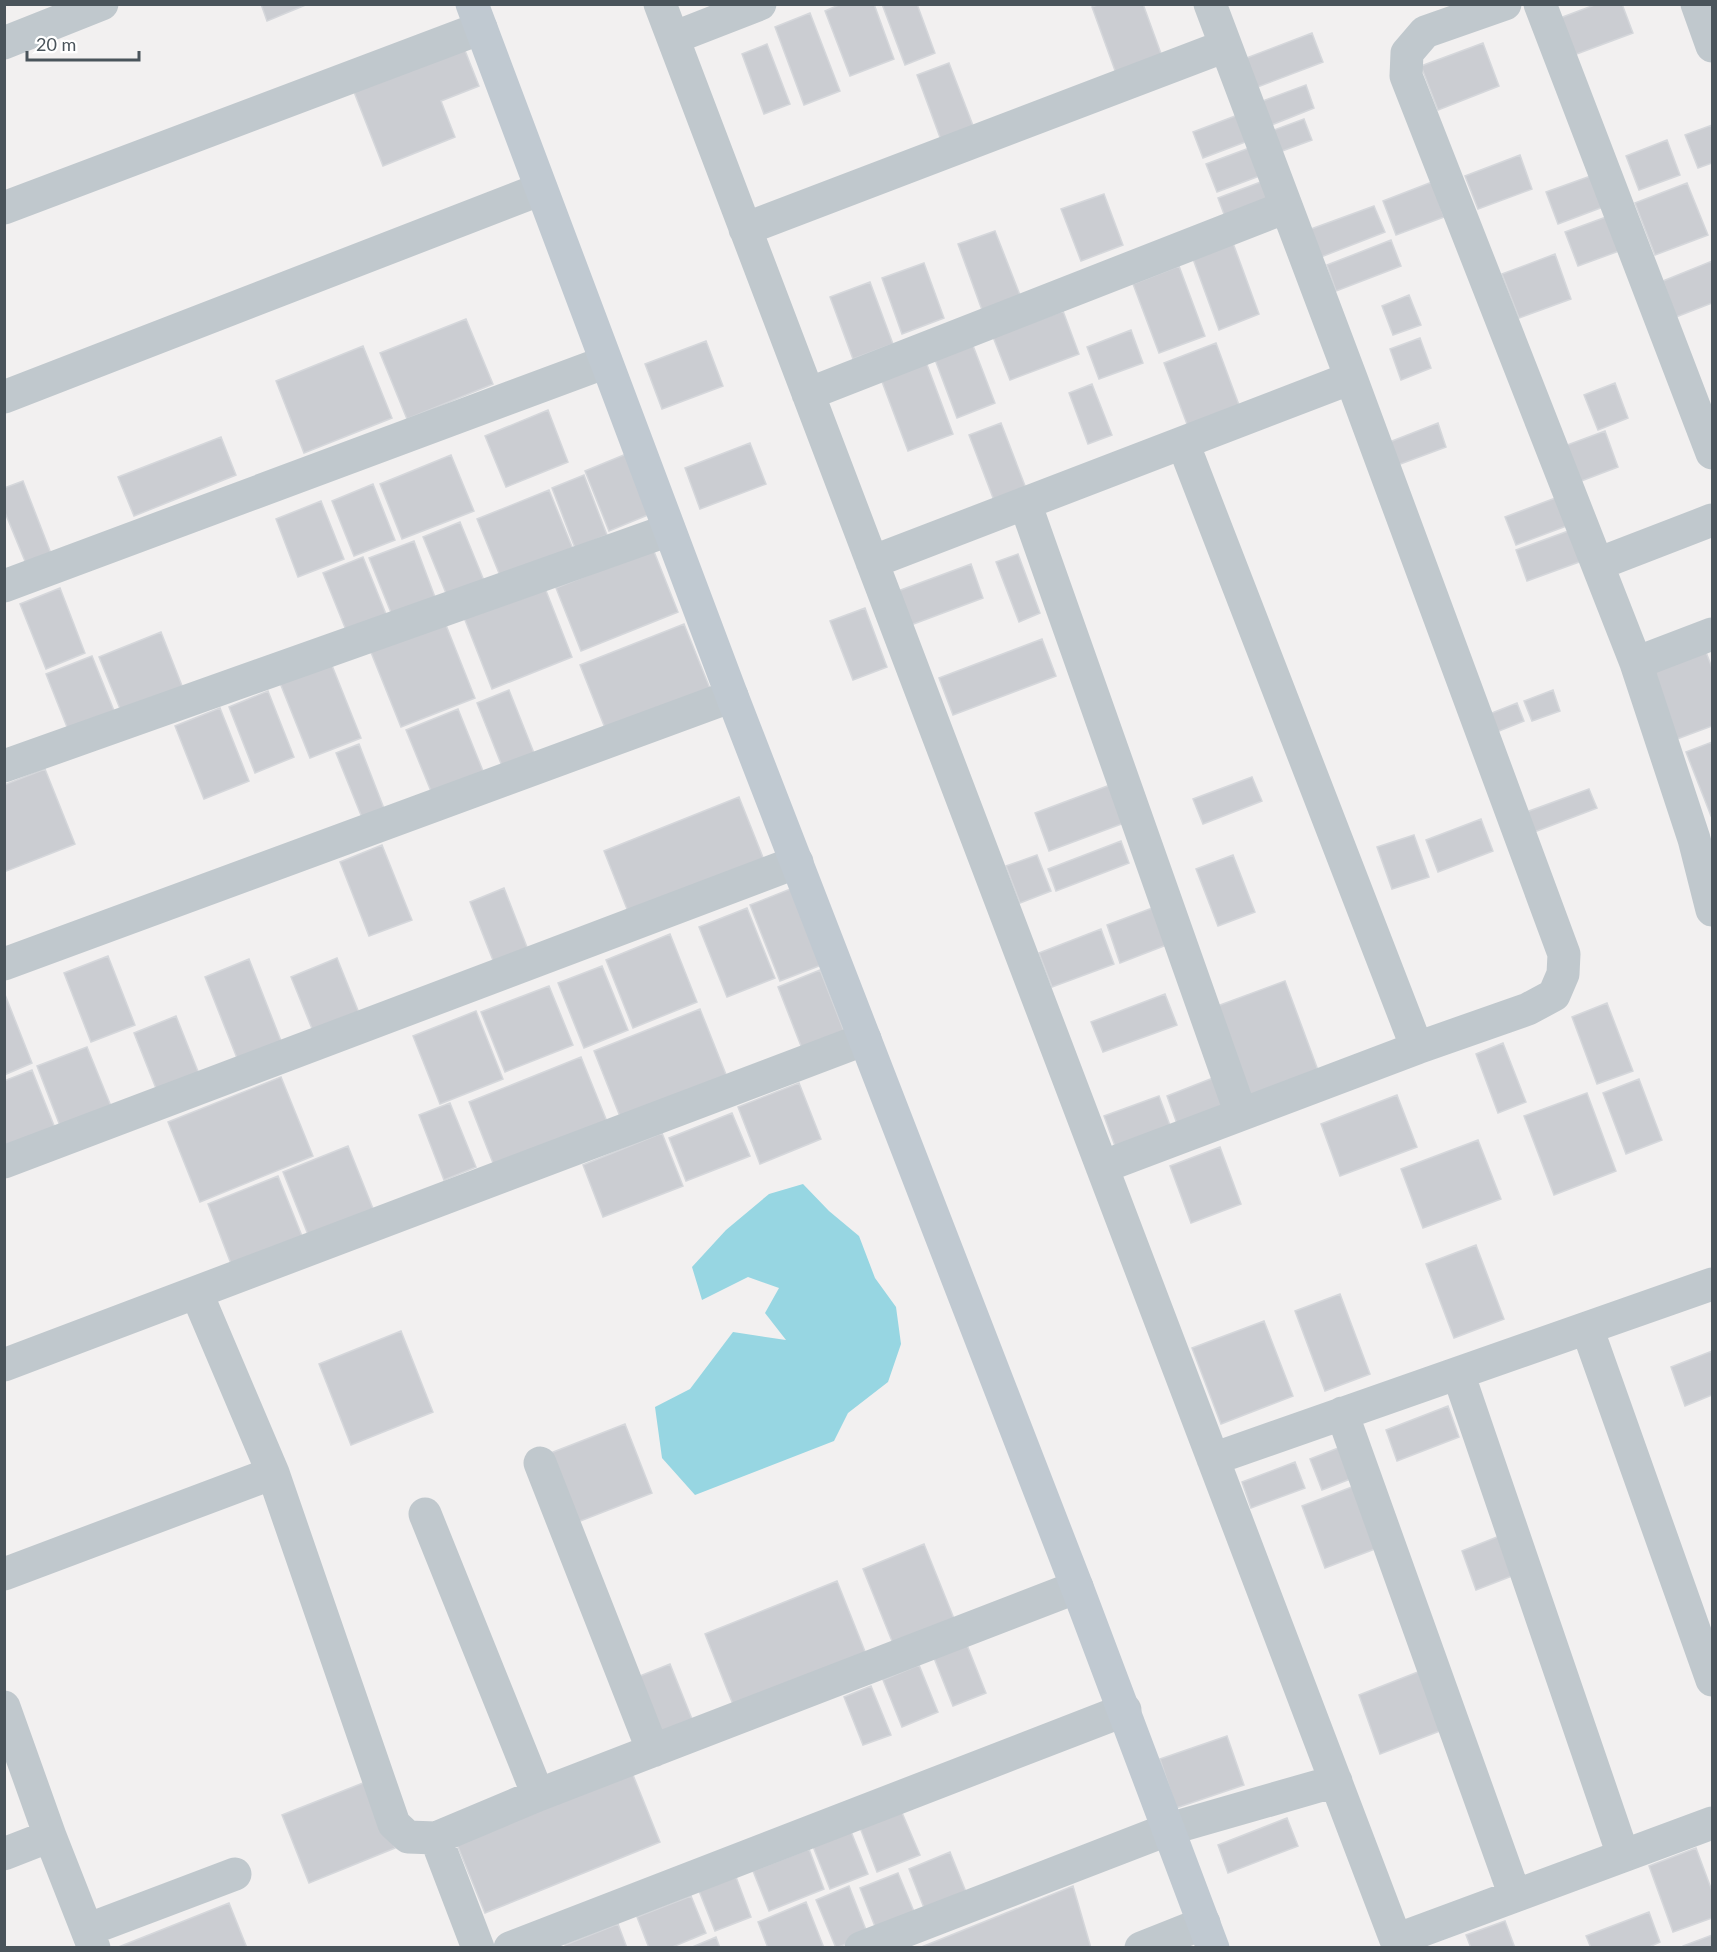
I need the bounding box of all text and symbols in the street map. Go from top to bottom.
scale bar [27,24,140,62]
text: 20 m [36,33,76,55]

